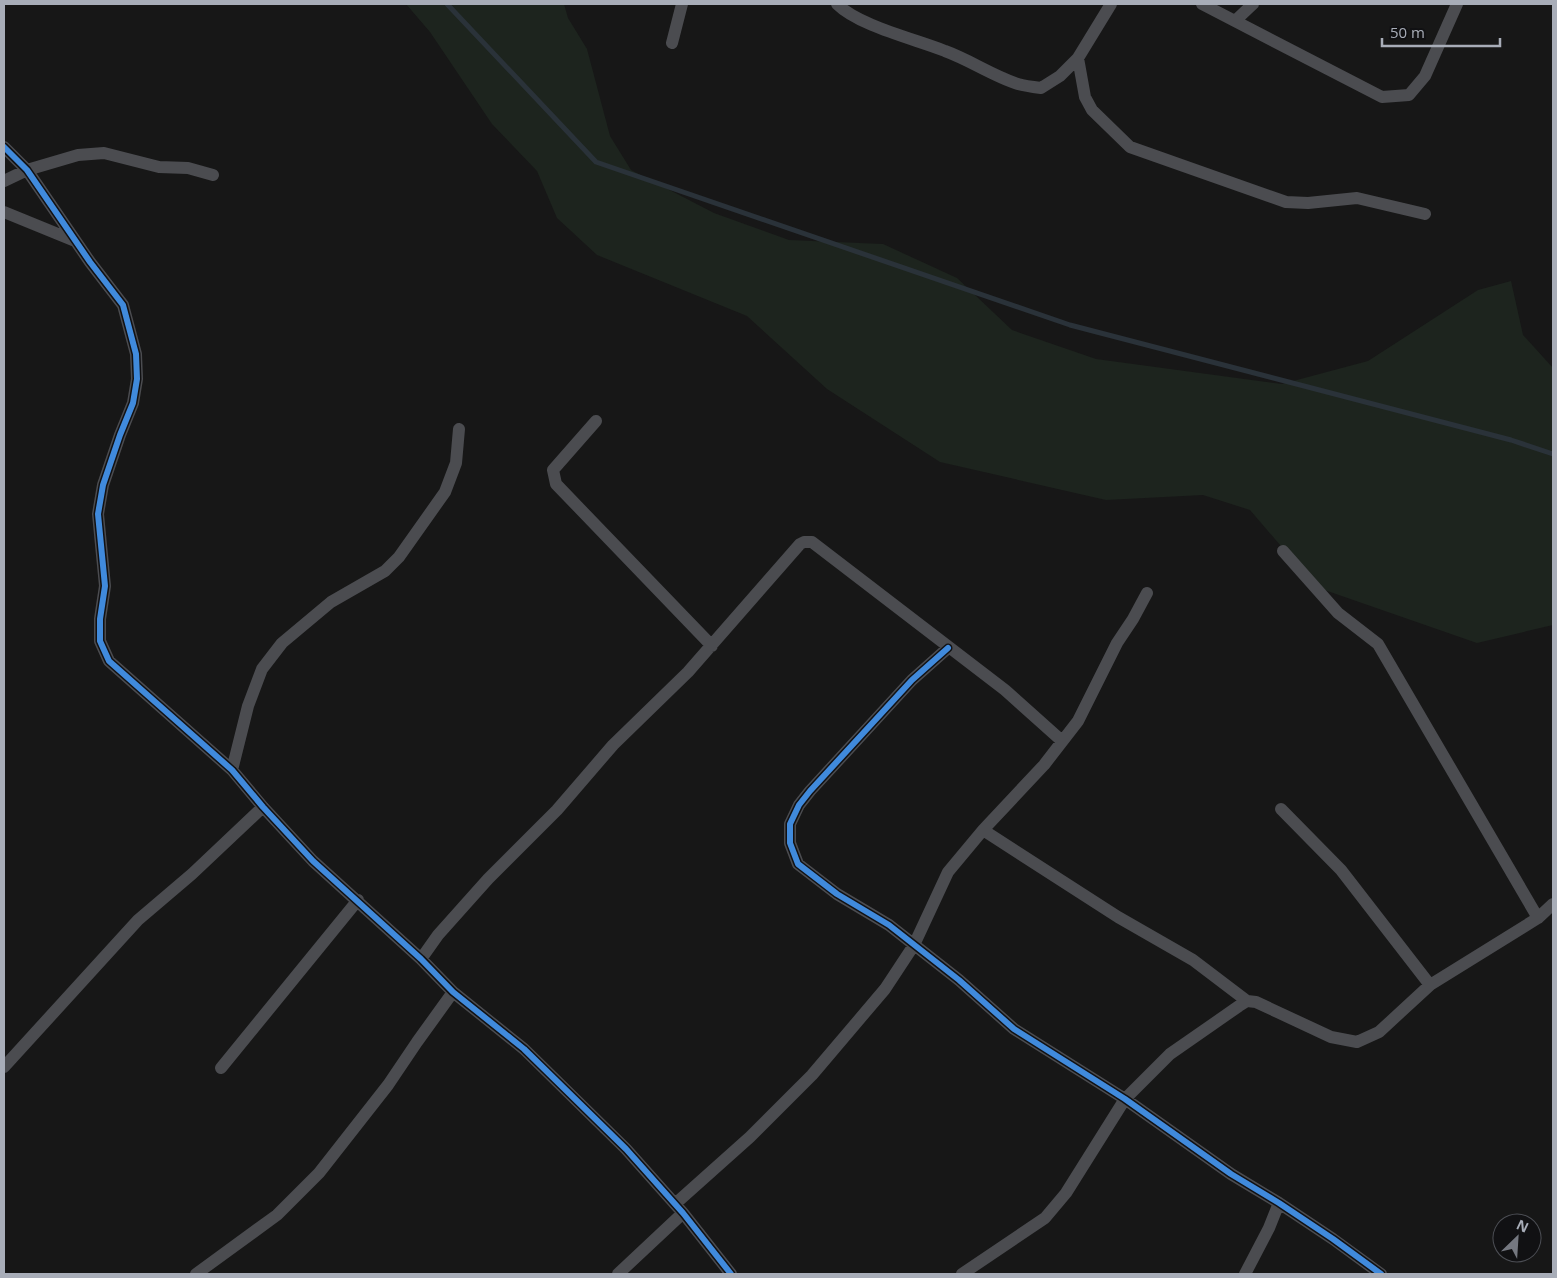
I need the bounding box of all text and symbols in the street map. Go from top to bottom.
scale bar [1382,15,1500,47]
text: 50 m [1390,22,1425,42]
north arrow [1492,1213,1542,1263]
text: N [1514,1215,1532,1237]

